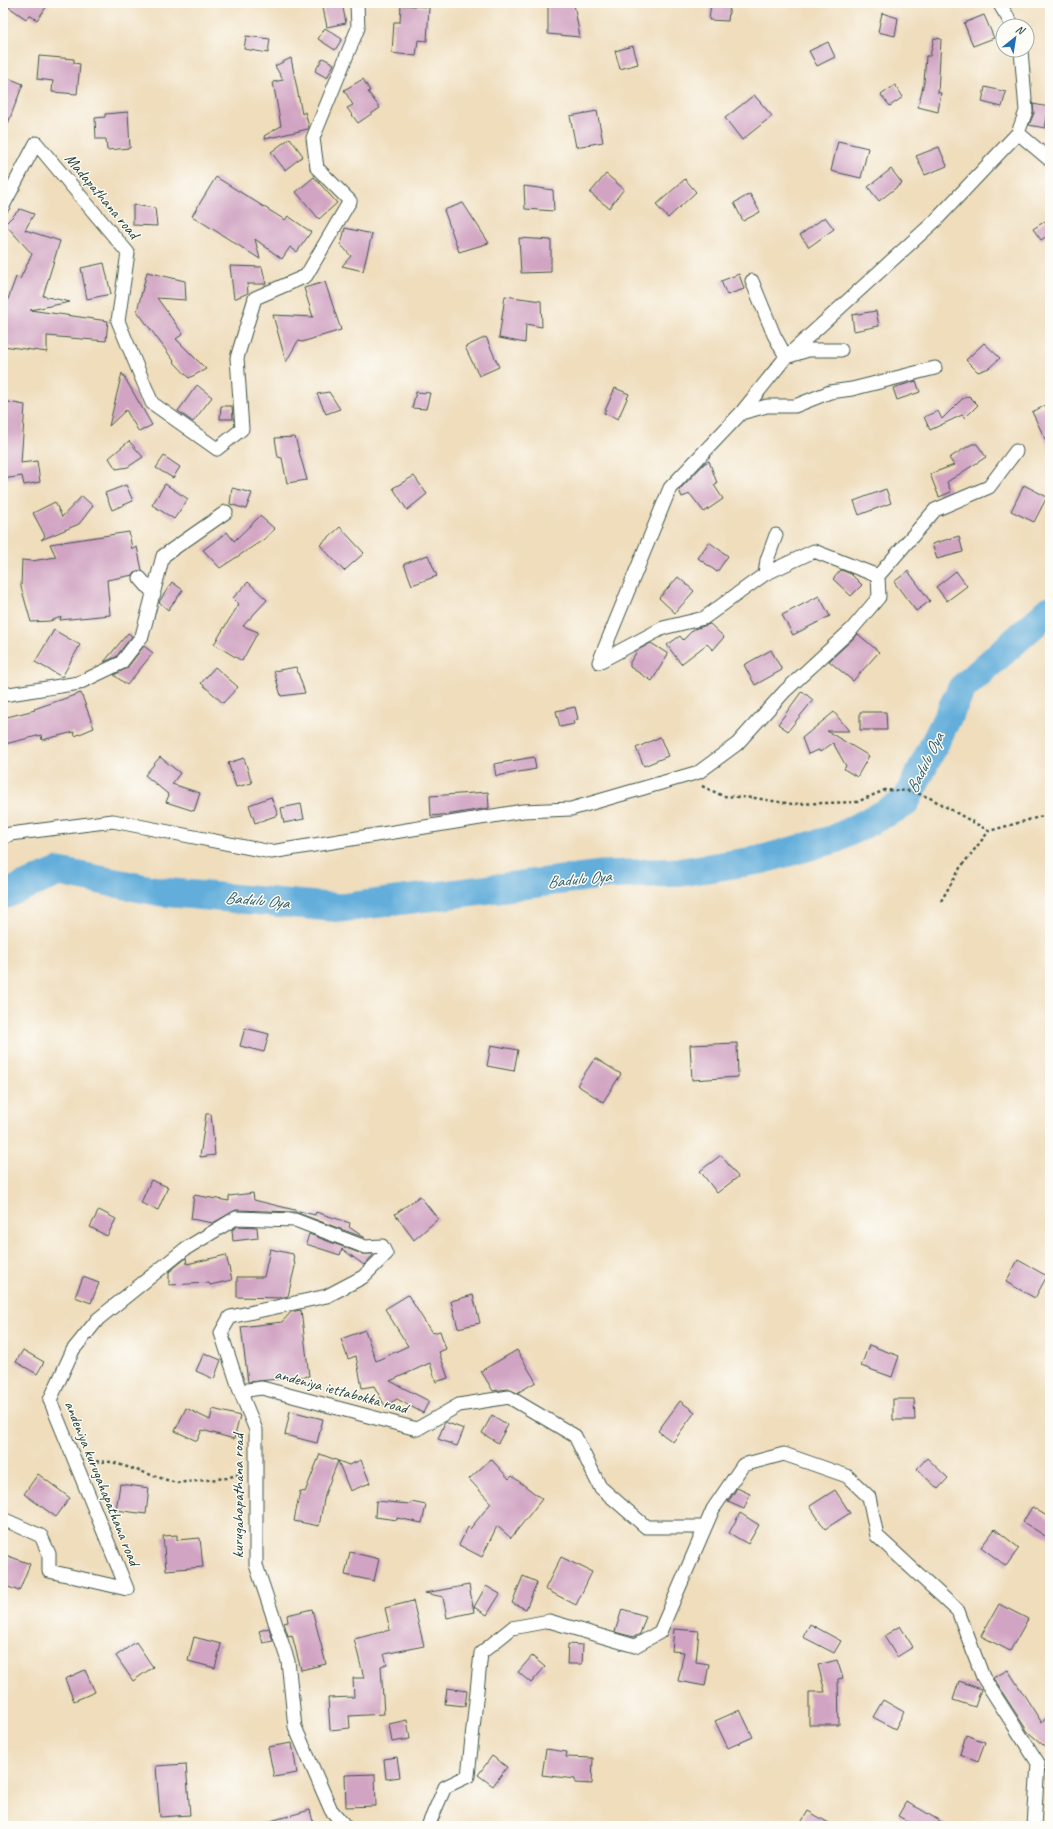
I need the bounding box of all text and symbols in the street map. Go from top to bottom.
north arrow [995,18,1035,58]
text: N [1014,22,1028,38]
street label: Madapathana road [60,149,145,245]
water label: Badulu Oya [901,728,949,796]
water label: Badulu Oya [546,865,614,893]
water label: Badulu Oya [224,887,291,913]
street label: andeniya iettabokka road [272,1364,412,1419]
street label: andeniya kurugahapathana road [60,1398,145,1571]
street label: kurugahapathana road [228,1431,248,1558]

